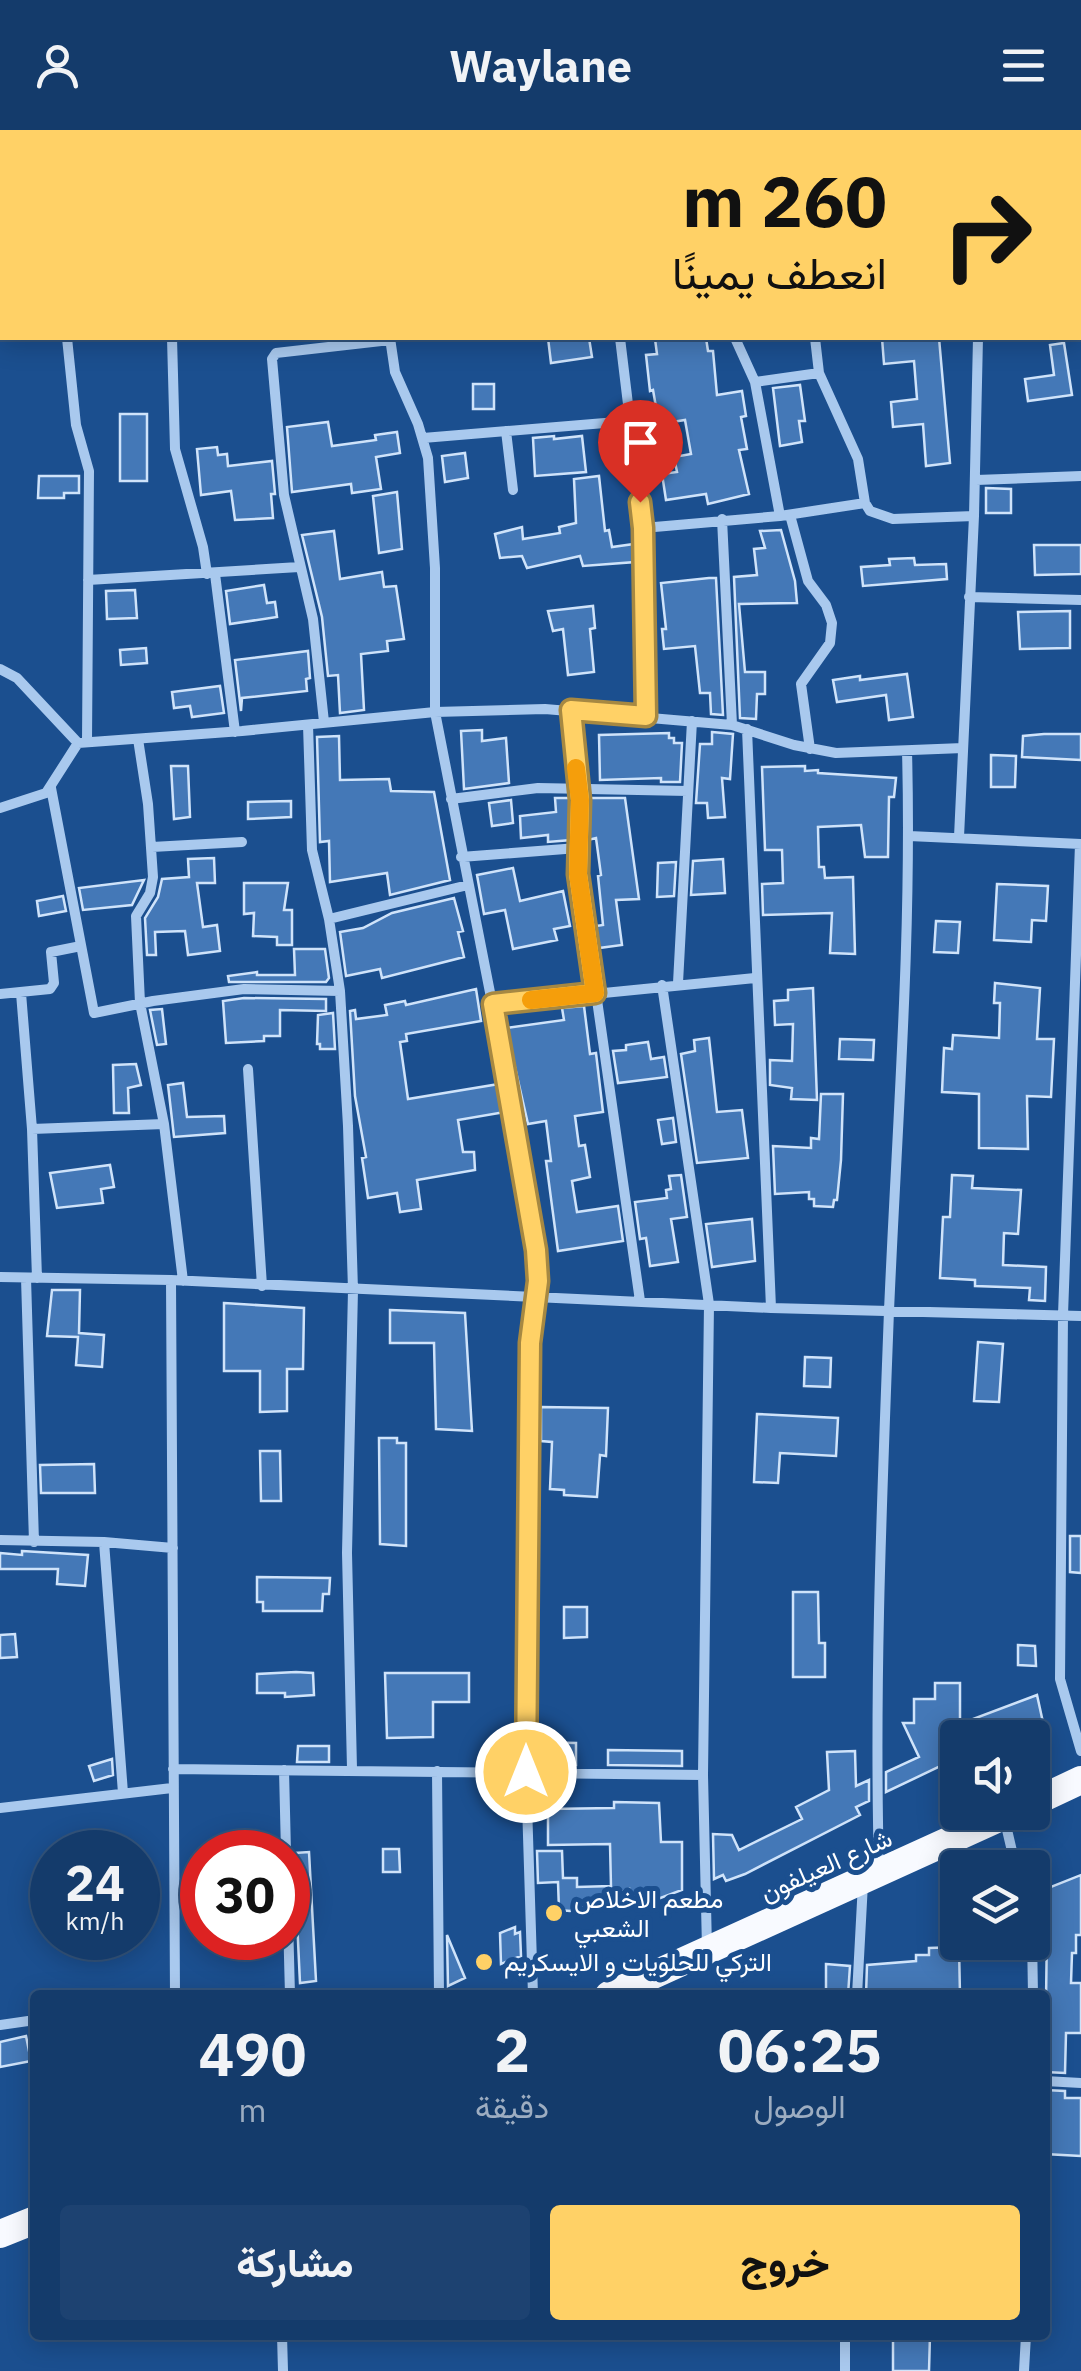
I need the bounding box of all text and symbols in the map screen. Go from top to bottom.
text: Waylane [449,36,632,94]
icon: person [30,38,85,93]
icon: menu [996,38,1051,93]
text: 260 m [682,155,887,246]
icon: right [922,170,1052,300]
text: انعطف يمينًا [672,243,887,301]
pin [598,400,683,503]
icon: arrive [613,415,668,470]
position arrow [474,1720,578,1824]
map controls [940,1720,1050,1960]
button: sound [940,1720,1050,1830]
street label: شارع العيلفون [755,1821,897,1909]
speed limit sign: 30 [180,1830,310,1960]
text: 24 [65,1850,125,1915]
button: layers [940,1850,1050,1960]
place label: مطعم الاخلاص الشعبي [574,1882,723,1949]
marker: مطعم الاخلاص الشعبي [543,1902,565,1924]
text: km/h [66,1904,124,1937]
place label: التركي للحلويات و الايسكريم [504,1945,772,1983]
marker: التركي للحلويات و الايسكريم [473,1951,495,1973]
text: 2 [494,2010,530,2089]
text: 06:25 [718,2010,881,2089]
text: 490 [199,2014,307,2093]
text: دقيقة [475,2085,549,2127]
text: الوصول [753,2085,846,2127]
text: m [239,2089,267,2131]
button: مشاركة [60,2205,530,2320]
button: خروج [550,2205,1020,2320]

